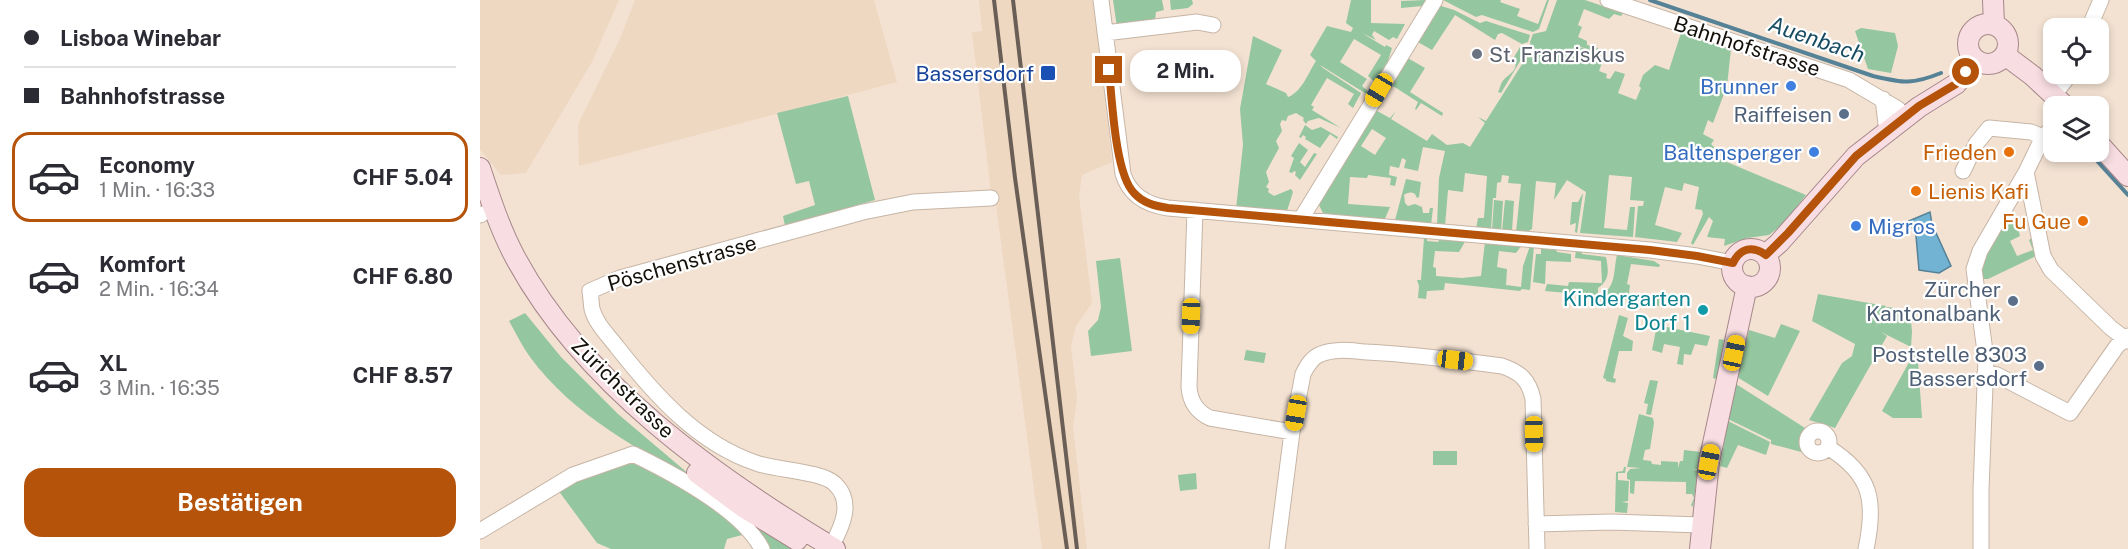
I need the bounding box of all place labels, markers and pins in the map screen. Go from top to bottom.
place label: St. Franziskus [1489,42,1625,67]
marker: St. Franziskus [1470,47,1484,61]
place label: Bassersdorf [915,61,1034,86]
marker: Bassersdorf [1039,64,1057,82]
place label: Brunner [1700,74,1779,99]
marker: Brunner [1784,79,1798,93]
place label: Raiffeisen [1733,102,1832,127]
marker: Raiffeisen [1837,107,1851,121]
place label: Baltensperger [1663,140,1802,165]
place label: Frieden [1923,140,1997,165]
marker: Baltensperger [1807,145,1821,159]
marker: Frieden [2002,145,2016,159]
place label: Lienis Kafi [1928,179,2029,204]
marker: Lienis Kafi [1909,184,1923,198]
place label: Fu Gue [2002,209,2071,234]
place label: Migros [1868,214,1935,239]
marker: Fu Gue [2076,214,2090,228]
marker: Migros [1849,219,1863,233]
place label: Zürcher Kantonalbank [1866,277,2001,326]
place label: Kindergarten Dorf 1 [1563,286,1691,335]
marker: Zürcher Kantonalbank [2006,294,2020,308]
marker: Kindergarten Dorf 1 [1696,303,1710,317]
place label: Poststelle 8303 Bassersdorf [1872,342,2027,391]
marker: Poststelle 8303 Bassersdorf [2032,359,2046,373]

